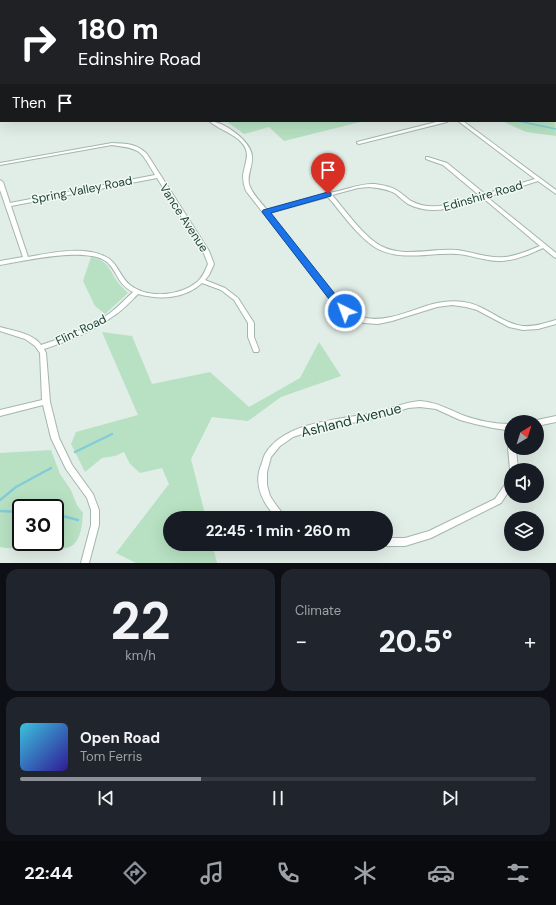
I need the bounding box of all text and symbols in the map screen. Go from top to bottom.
text: 180 m [78,11,159,48]
icon: right [12,16,64,68]
text: Edinshire Road [78,47,201,71]
icon: arrive [54,92,76,114]
text: Then [12,93,46,113]
pin [311,153,345,194]
icon: arrive [317,159,339,181]
street label: Spring Valley Road [30,172,134,208]
street label: Edinshire Road [441,177,525,215]
street label: Vance Avenue [156,181,212,255]
position arrow [324,290,366,332]
street label: Flint Road [53,311,109,349]
street label: Ashland Avenue [299,399,403,441]
north arrow [504,415,544,455]
map controls [504,415,544,551]
button: sound [504,463,544,503]
speed limit sign: 30 [12,499,64,551]
button: layers [504,511,544,551]
text: 22:45 · 1 min · 260 m [206,521,350,541]
text: 22 [110,587,171,655]
text: Climate [295,602,341,619]
text: 20.5° [378,622,453,661]
text: − [295,627,307,656]
text: + [524,627,536,656]
text: km/h [125,647,156,664]
text: Open Road [80,728,160,748]
text: Tom Ferris [80,748,142,765]
icon: previous [95,787,117,809]
icon: pause [267,787,289,809]
icon: next [439,787,461,809]
icon: directions [121,859,149,887]
icon: music [198,859,226,887]
icon: phone [274,859,302,887]
icon: climate [351,859,379,887]
icon: car [427,859,455,887]
icon: filters [504,859,532,887]
text: 22:44 [24,861,73,885]

